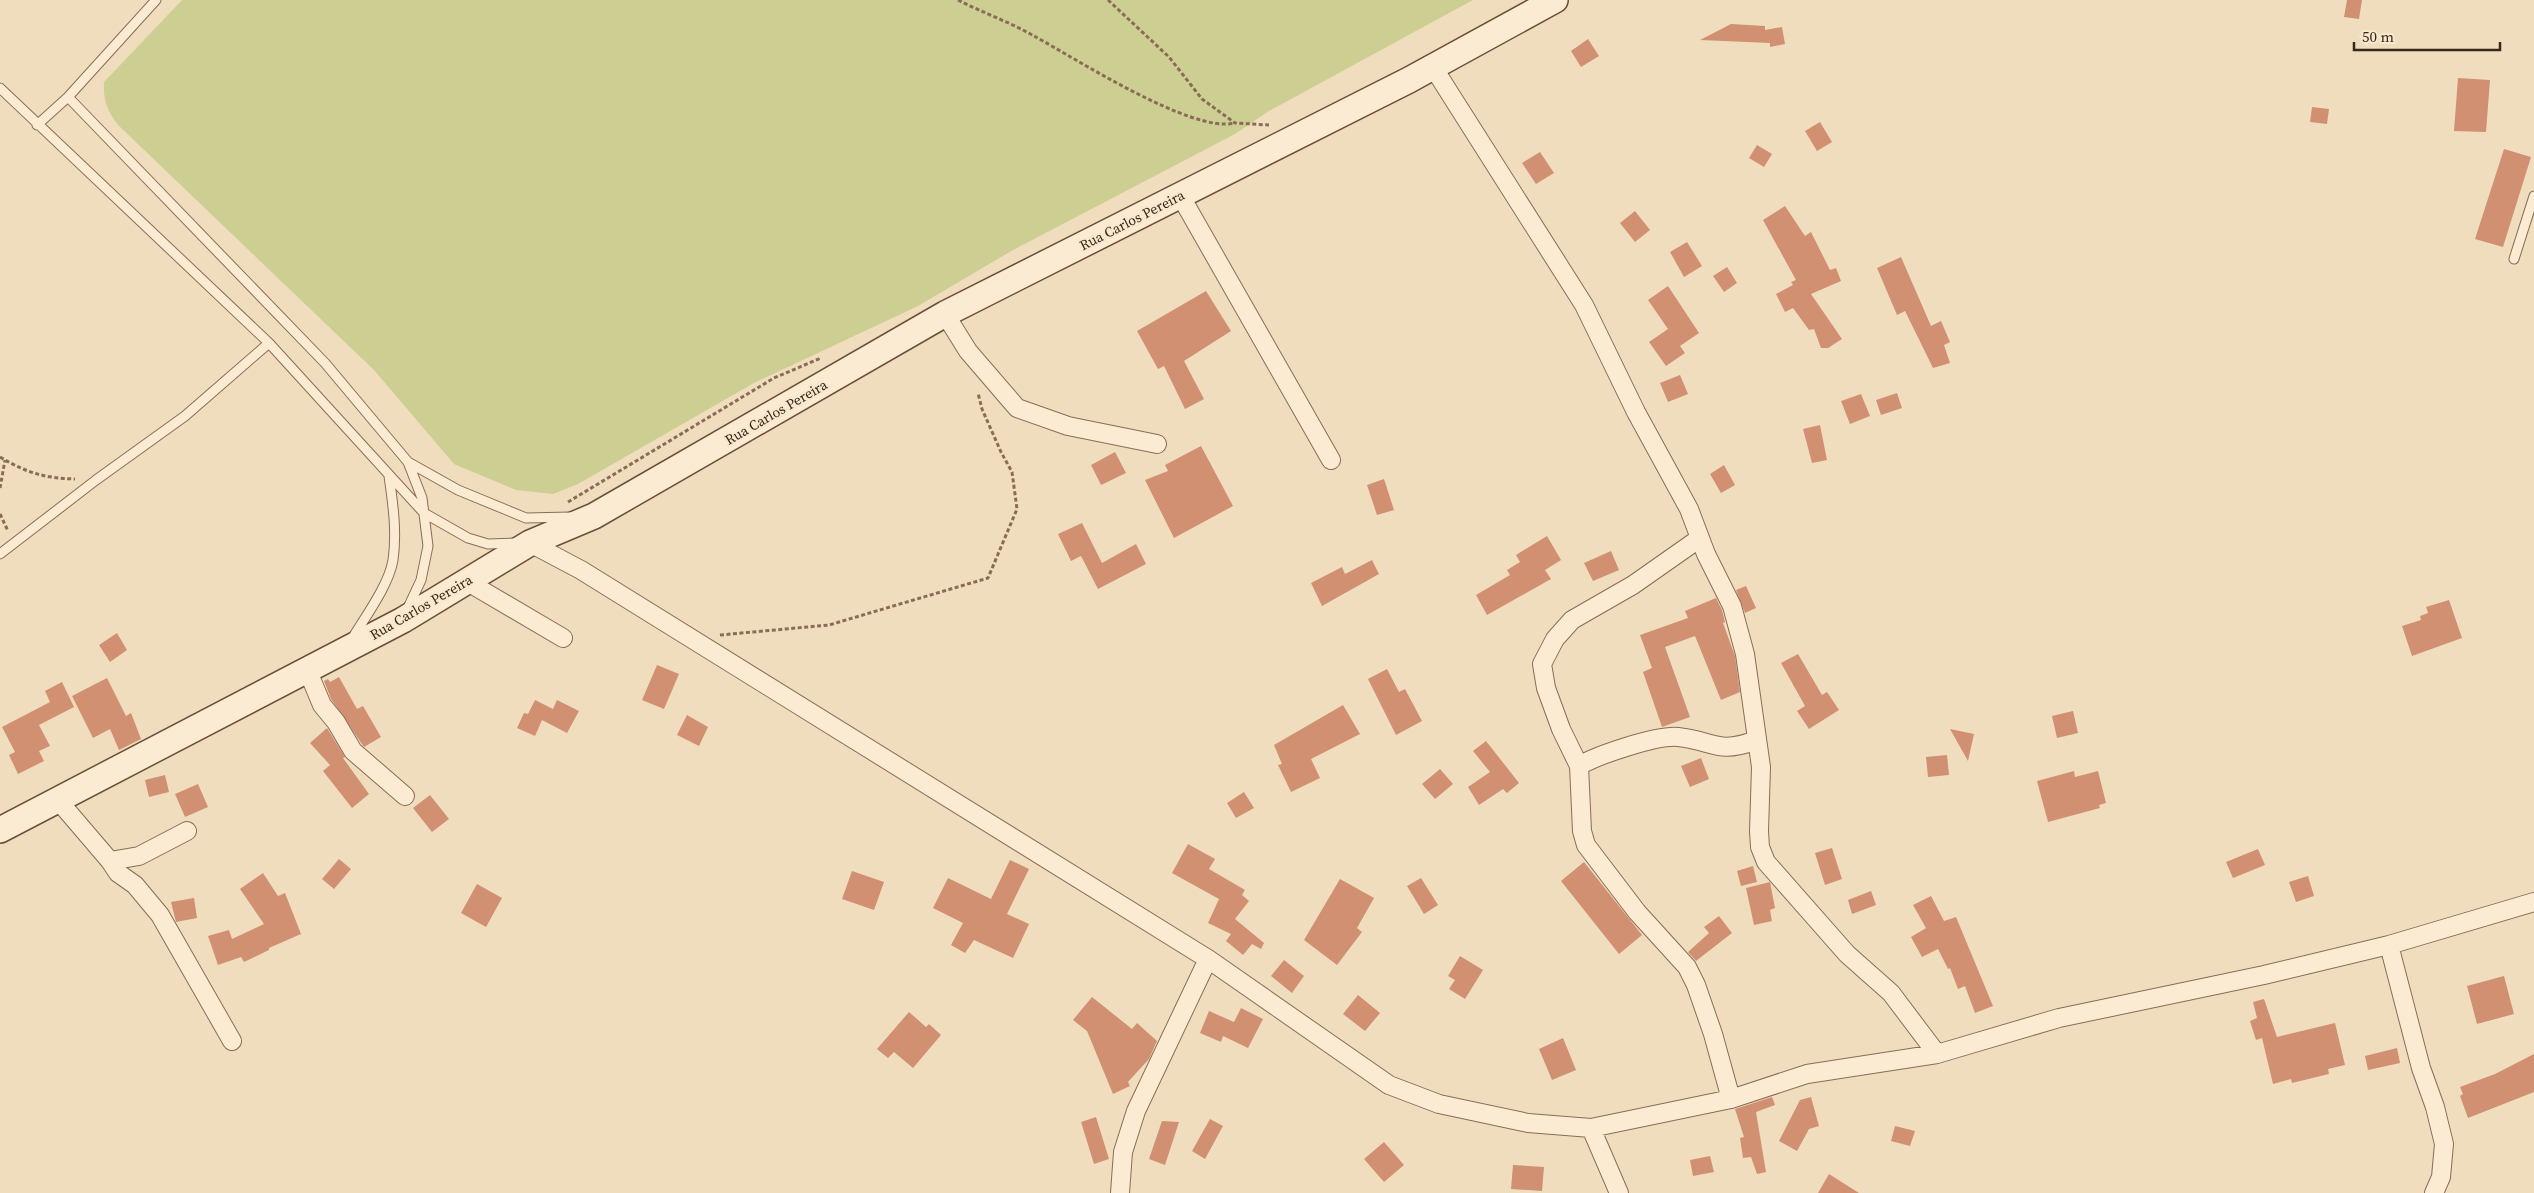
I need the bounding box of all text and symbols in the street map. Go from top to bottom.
scale bar [2354,20,2500,52]
text: 50 m [2362,26,2394,47]
street label: Rua Carlos Pereira [1076,184,1189,255]
street label: Rua Carlos Pereira [721,374,832,450]
street label: Rua Carlos Pereira [366,569,477,645]

